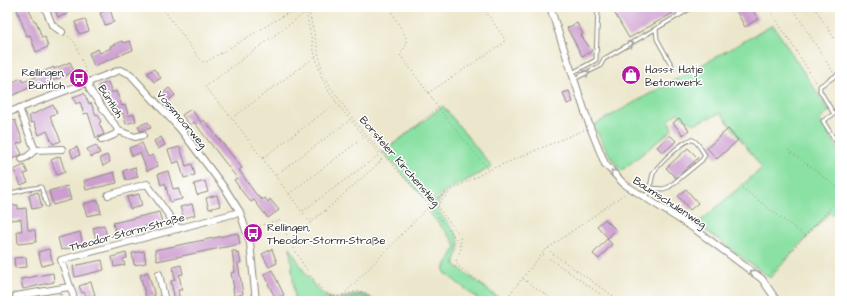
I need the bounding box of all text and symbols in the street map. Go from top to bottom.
one-way arrow [627,41,634,48]
place label: Hass+ Hatje Betonwerk [645,62,703,90]
shop icon: Hass+ Hatje Betonwerk [620,64,642,86]
place label: Rellingen, Büntloh [22,65,66,93]
bus stop icon: Rellingen, Büntloh [68,67,90,89]
one-way arrow [583,70,590,78]
street label: Büntloh [94,82,127,121]
street label: Vossmoorweg [152,87,211,152]
street label: Borsteler Kirchenstieg [355,113,443,211]
one-way arrow [610,169,617,176]
street label: Baumschulenweg [630,173,710,233]
street label: Theodor-Storm-Straße [68,210,186,255]
place label: Rellingen, Theodor-Storm-Straße [267,220,386,248]
bus stop icon: Rellingen, Theodor-Storm-Straße [242,222,264,244]
one-way arrow [749,270,756,277]

